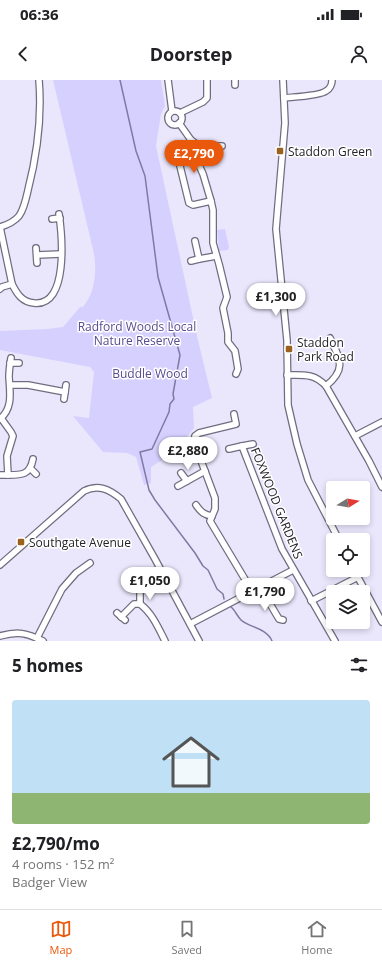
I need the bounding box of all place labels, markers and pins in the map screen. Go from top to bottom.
pin: £2,790 [161,140,227,174]
place label: Staddon Green [288,143,372,160]
marker: Staddon Green [275,146,285,156]
pin: £1,300 [243,283,309,317]
place label: Staddon Park Road [297,334,354,365]
marker: Staddon Park Road [284,344,294,354]
pin: £2,880 [155,437,221,471]
place label: Southgate Avenue [29,534,131,551]
marker: Southgate Avenue [16,537,26,547]
pin: £1,050 [117,567,183,601]
pin: £1,790 [232,578,298,612]

